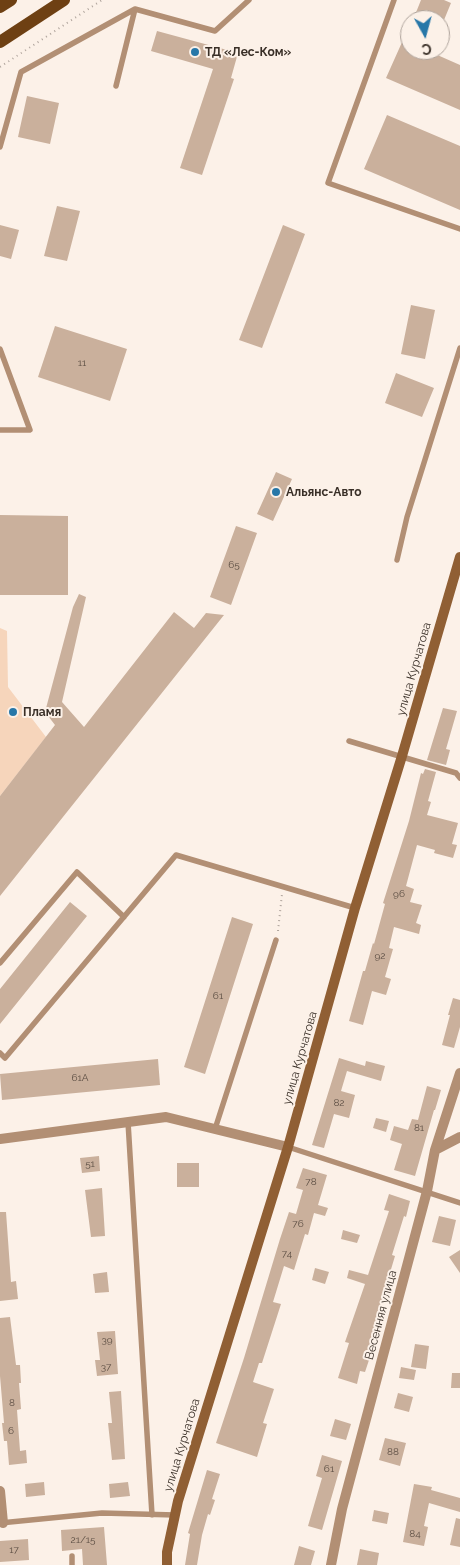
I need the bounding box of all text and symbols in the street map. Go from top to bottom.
north arrow [400,10,450,60]
text: С [421,40,432,57]
place label: ТД «Лес-Ком» [205,45,291,59]
marker: ТД «Лес-Ком» [189,46,201,58]
house number: 11 [78,357,86,369]
place label: Альянс-Авто [286,485,361,499]
marker: Альянс-Авто [270,486,282,498]
house number: 65 [228,559,240,571]
street label: улица Курчатова [394,621,434,717]
place label: Пламя [23,705,61,719]
marker: Пламя [7,706,19,718]
house number: 96 [393,888,405,900]
house number: 92 [374,950,386,962]
house number: 61 [213,990,223,1002]
street label: улица Курчатова [280,1010,320,1106]
house number: 61А [71,1072,89,1084]
house number: 82 [333,1097,345,1109]
house number: 81 [414,1122,424,1134]
house number: 51 [85,1158,95,1170]
house number: 78 [305,1176,317,1188]
house number: 76 [292,1218,304,1230]
house number: 74 [282,1248,292,1260]
street label: Весенняя улица [362,1269,400,1361]
house number: 39 [101,1334,113,1346]
house number: 37 [101,1361,111,1373]
house number: 8 [9,1397,15,1409]
street label: улица Курчатова [161,1397,203,1493]
house number: 6 [8,1425,14,1437]
house number: 88 [387,1446,399,1458]
house number: 61 [324,1463,334,1475]
house number: 84 [409,1528,421,1540]
house number: 21/15 [70,1534,96,1546]
house number: 17 [9,1544,19,1556]

